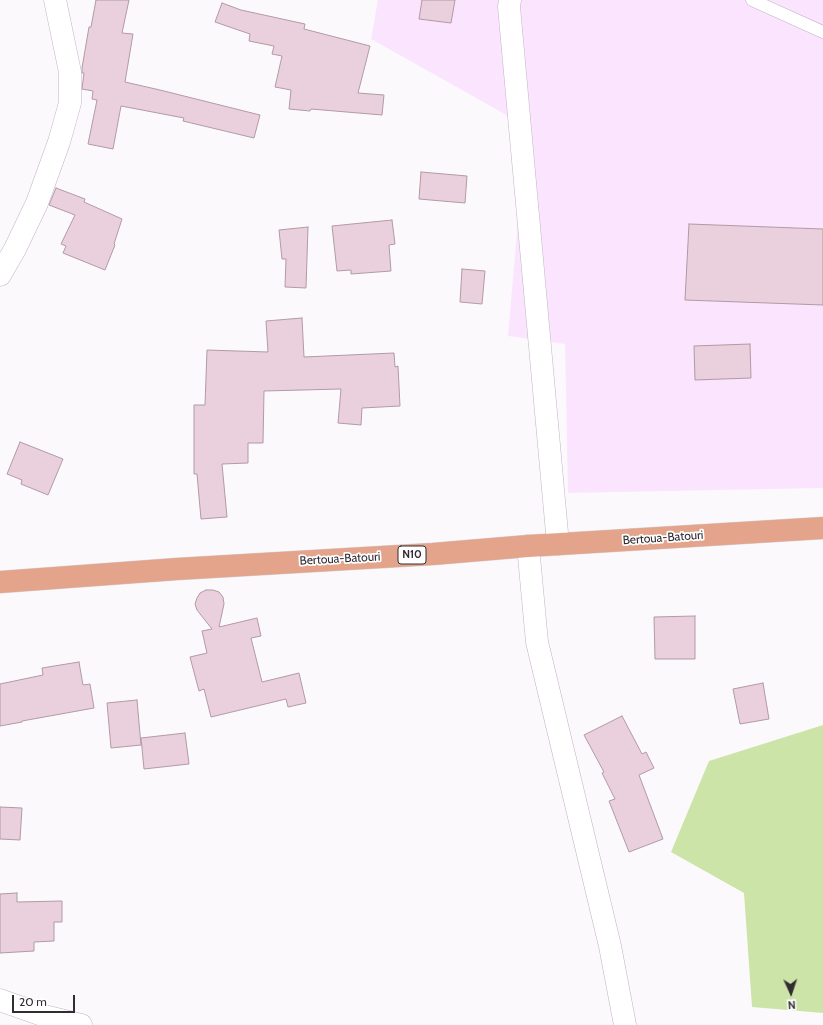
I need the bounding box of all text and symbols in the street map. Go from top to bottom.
street label: Bertoua-Batouri [622,528,704,548]
road number: N10 [398,546,426,564]
street label: Bertoua-Batouri [299,550,381,568]
north arrow [771,973,811,1013]
scale bar [14,987,77,1013]
text: 20 m [19,994,47,1009]
text: N [787,998,796,1012]

